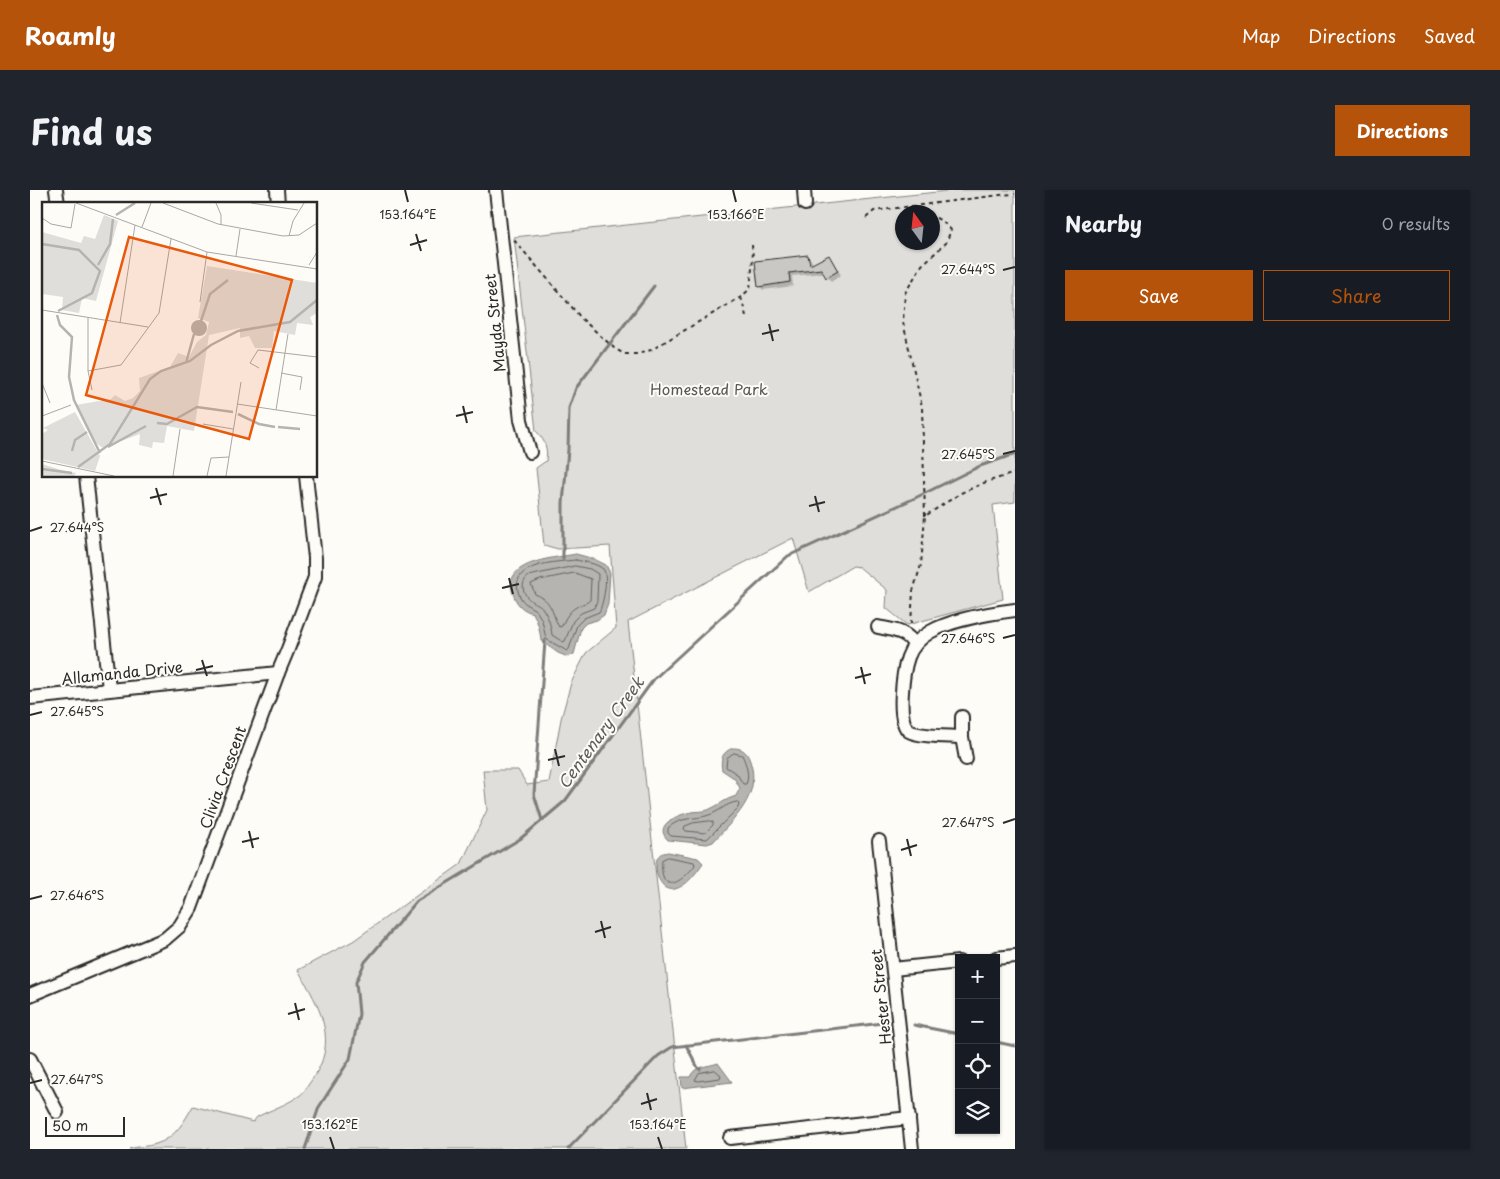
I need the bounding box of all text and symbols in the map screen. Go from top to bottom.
text: Roamly [25,17,116,53]
text: Map [1242,22,1280,49]
text: Directions [1308,22,1396,49]
text: Saved [1424,22,1475,49]
text: Find us [30,104,152,157]
button: Directions [1335,105,1470,156]
inset map [42,202,318,478]
text: 153.164°E [379,205,437,223]
text: 153.166°E [707,205,765,223]
north arrow [895,205,940,250]
text: Nearby [1065,207,1142,239]
text: 0 results [1382,211,1450,235]
text: 27.644°S [941,260,995,278]
button: Save [1065,270,1253,321]
button: Share [1263,270,1450,321]
street label: Mayda Street [477,273,511,373]
park label: Homestead Park [650,377,768,400]
text: 27.645°S [941,445,995,463]
text: 27.644°S [50,518,104,536]
text: 27.646°S [941,629,995,647]
street label: Allamanda Drive [60,654,184,690]
water label: Centenary Creek [551,670,650,793]
text: 27.645°S [50,702,104,720]
street label: Clivia Crescent [193,722,251,832]
text: 27.647°S [941,813,995,831]
text: 27.646°S [50,886,104,904]
street label: Hester Street [864,948,896,1046]
map controls [955,954,1000,1134]
button: + [955,954,1000,999]
button: − [955,999,1000,1044]
button: locate [955,1044,1000,1089]
text: 27.647°S [50,1070,104,1088]
button: layers [955,1089,1000,1134]
scale bar [45,1114,125,1137]
text: 50 m [52,1115,88,1136]
text: 153.162°E [302,1115,358,1133]
text: 153.164°E [629,1115,687,1133]

